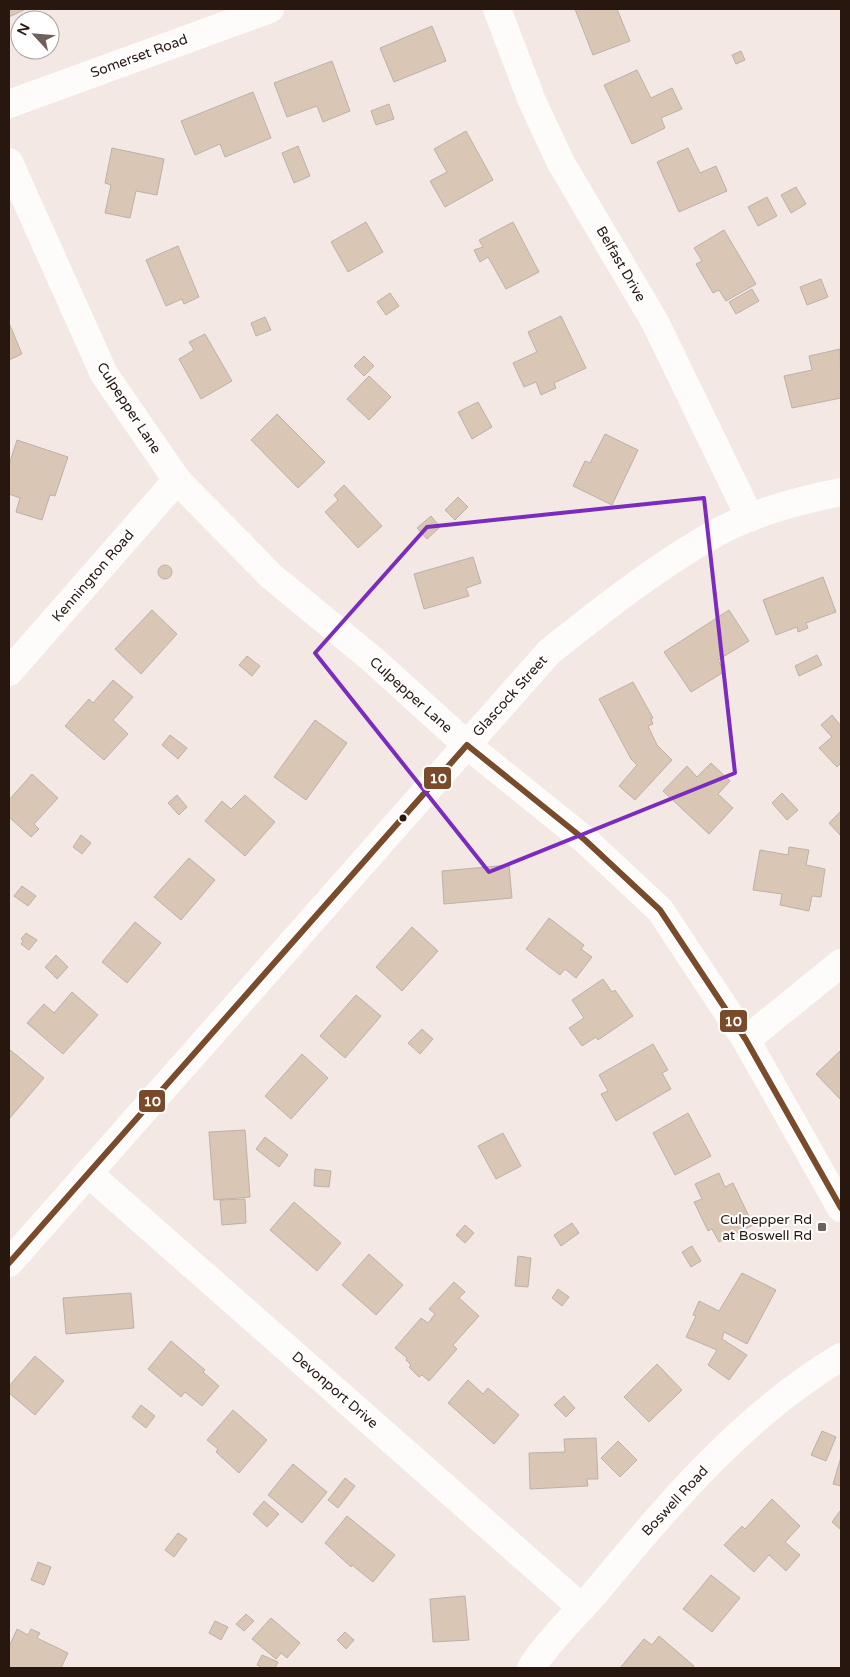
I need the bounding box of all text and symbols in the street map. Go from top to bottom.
north arrow [10,10,60,60]
text: N [14,21,34,38]
street label: Somerset Road [88,31,190,81]
street label: Belfast Drive [593,223,649,305]
street label: Culpepper Lane [93,359,165,457]
street label: Kennington Road [48,527,138,625]
street label: Glascock Street [469,651,551,740]
street label: Culpepper Lane [366,653,456,737]
line badge: 10 [423,766,452,790]
text: 10 [429,770,447,787]
unlabelled marker [398,813,408,823]
line badge: 10 [719,1009,748,1033]
text: 10 [724,1013,742,1030]
line badge: 10 [138,1089,166,1113]
text: 10 [143,1093,161,1110]
place label: Culpepper Rd at Boswell Rd [720,1211,812,1244]
marker: Culpepper Rd at Boswell Rd [816,1221,828,1233]
street label: Devonport Drive [288,1348,382,1432]
street label: Boswell Road [638,1462,712,1540]

